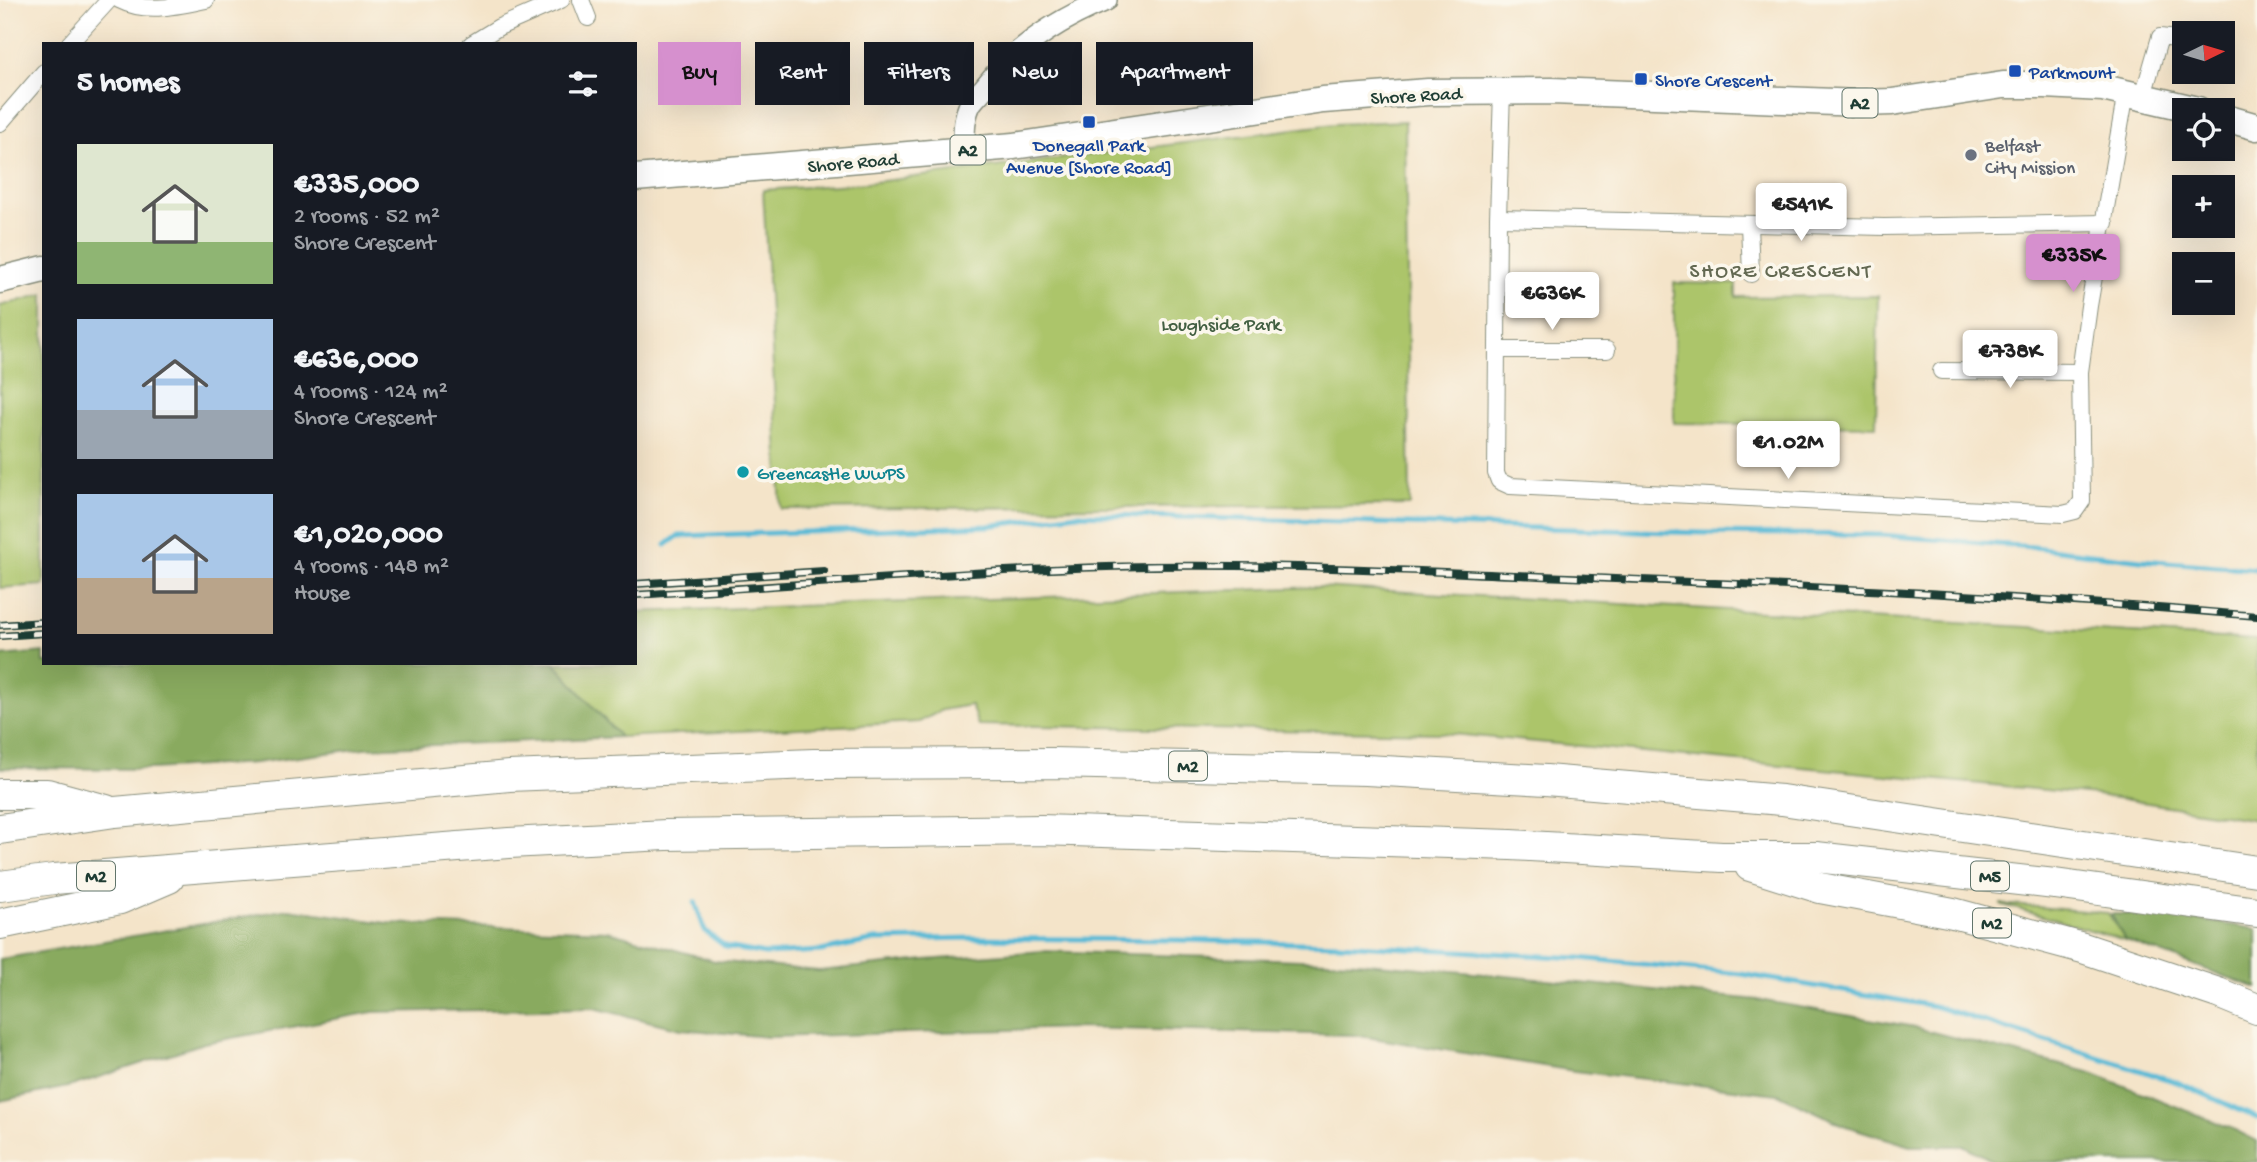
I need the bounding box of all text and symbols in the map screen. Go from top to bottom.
north arrow [2172,21,2235,84]
map controls [2172,21,2235,315]
chip: Buy [658,42,741,105]
chip: Rent [755,42,850,105]
chip: Filters [864,42,974,105]
chip: New [988,42,1082,105]
chip: Apartment [1096,42,1253,105]
marker: Parkmount [2007,63,2023,79]
place label: Parkmount [2028,63,2117,86]
icon: filters [564,65,602,103]
text: 5 homes [77,67,179,102]
marker: Shore Crescent [1633,71,1649,87]
place label: Shore Crescent [1655,71,1774,94]
street label: Shore Road [1370,84,1464,111]
road number: A2 [1842,88,1878,118]
button: locate [2172,98,2235,161]
marker: Donegall Park Avenue [Shore Road] [1081,114,1097,130]
road number: A2 [950,135,986,164]
place label: Donegall Park Avenue [Shore Road] [1006,136,1172,181]
place label: Belfast City Mission [1984,136,2075,181]
marker: Belfast City Mission [1963,147,1979,163]
street label: Shore Road [807,149,902,180]
text: €335,000 [294,169,419,204]
icon: home [133,172,217,256]
button: + [2172,175,2235,238]
pin: €541K [1752,184,1850,243]
text: €541K [1772,192,1830,219]
text: 2 rooms · 52 m² [294,204,440,231]
text: Shore Crescent [294,231,435,258]
pin: €335K [2024,234,2122,294]
text: €335K [2042,243,2104,270]
button: − [2172,252,2235,315]
district label: SHORE CRESCENT [1690,261,1872,286]
pin: €636K [1503,272,1601,332]
text: €636K [1521,281,1583,308]
park label: Loughside Park [1161,315,1282,338]
pin: €738K [1961,330,2059,390]
text: €738K [1979,339,2041,366]
text: €636,000 [294,344,418,379]
icon: home [133,347,217,431]
text: 4 rooms · 124 m² [294,379,448,406]
text: Shore Crescent [294,406,435,433]
pin: €1.02M [1731,421,1845,481]
text: €1.02M [1753,430,1823,457]
marker: Greencastle WwPS [735,464,751,480]
place label: Greencastle WwPS [757,464,905,487]
text: €1,020,000 [294,519,443,554]
icon: home [133,522,217,606]
text: 4 rooms · 148 m² [294,554,449,581]
text: House [294,581,350,608]
road number: M2 [1169,752,1207,780]
road number: M2 [77,862,115,890]
road number: M5 [1971,862,2009,890]
road number: M2 [1973,908,2011,938]

